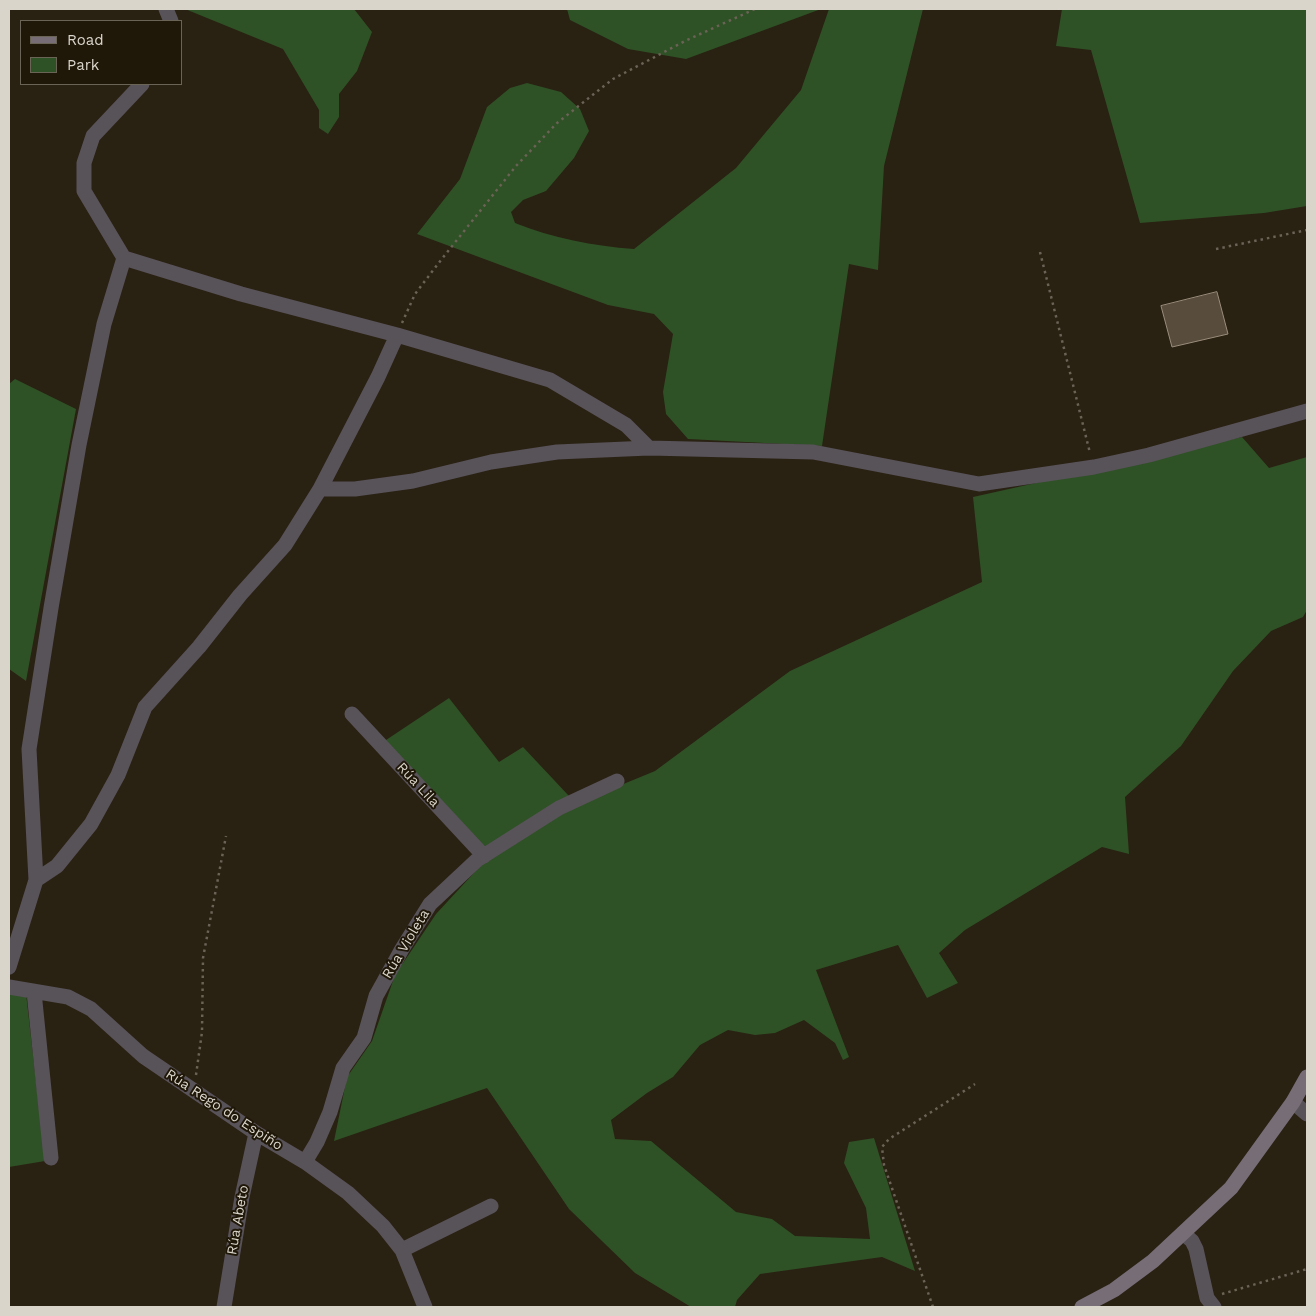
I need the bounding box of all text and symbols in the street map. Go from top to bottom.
legend [20,20,182,85]
text: Road [67,31,104,49]
text: Park [67,56,99,74]
street label: Rúa Lila [393,759,443,811]
street label: Rúa Violeta [379,906,433,982]
street label: Rúa Rego do Espiño [162,1066,286,1154]
street label: Rúa Abeto [224,1184,252,1256]

